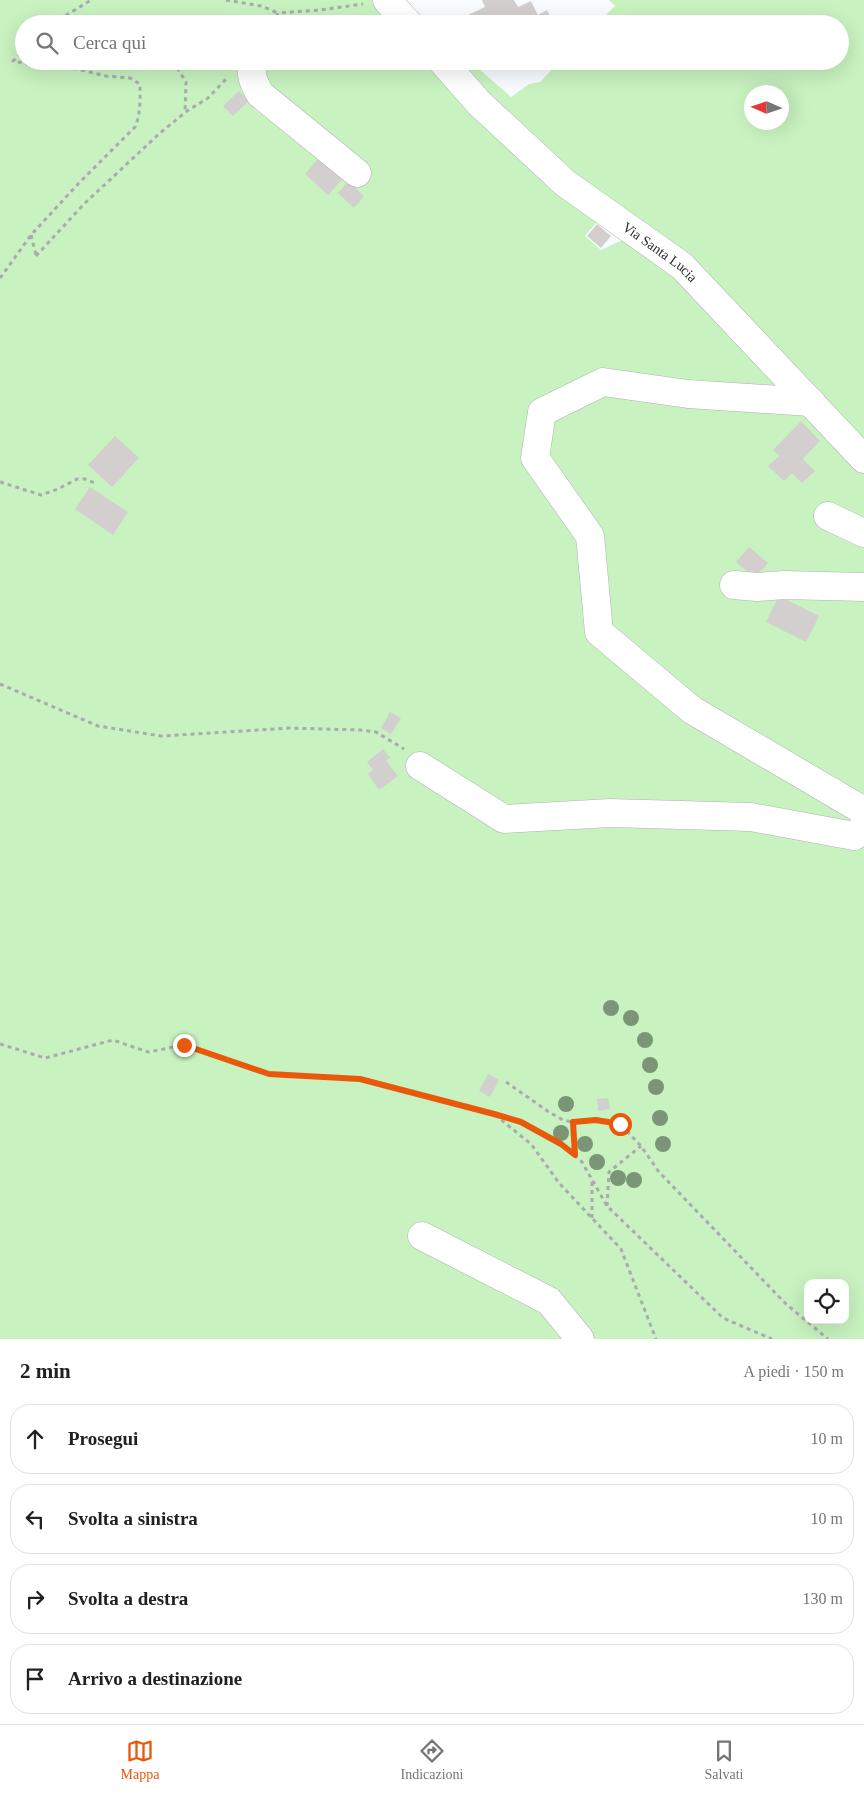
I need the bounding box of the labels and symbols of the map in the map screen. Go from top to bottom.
north arrow [744,85,789,130]
street label: Via Santa Lucia [620,219,701,286]
route end [173,1034,196,1057]
route start [609,1113,632,1136]

